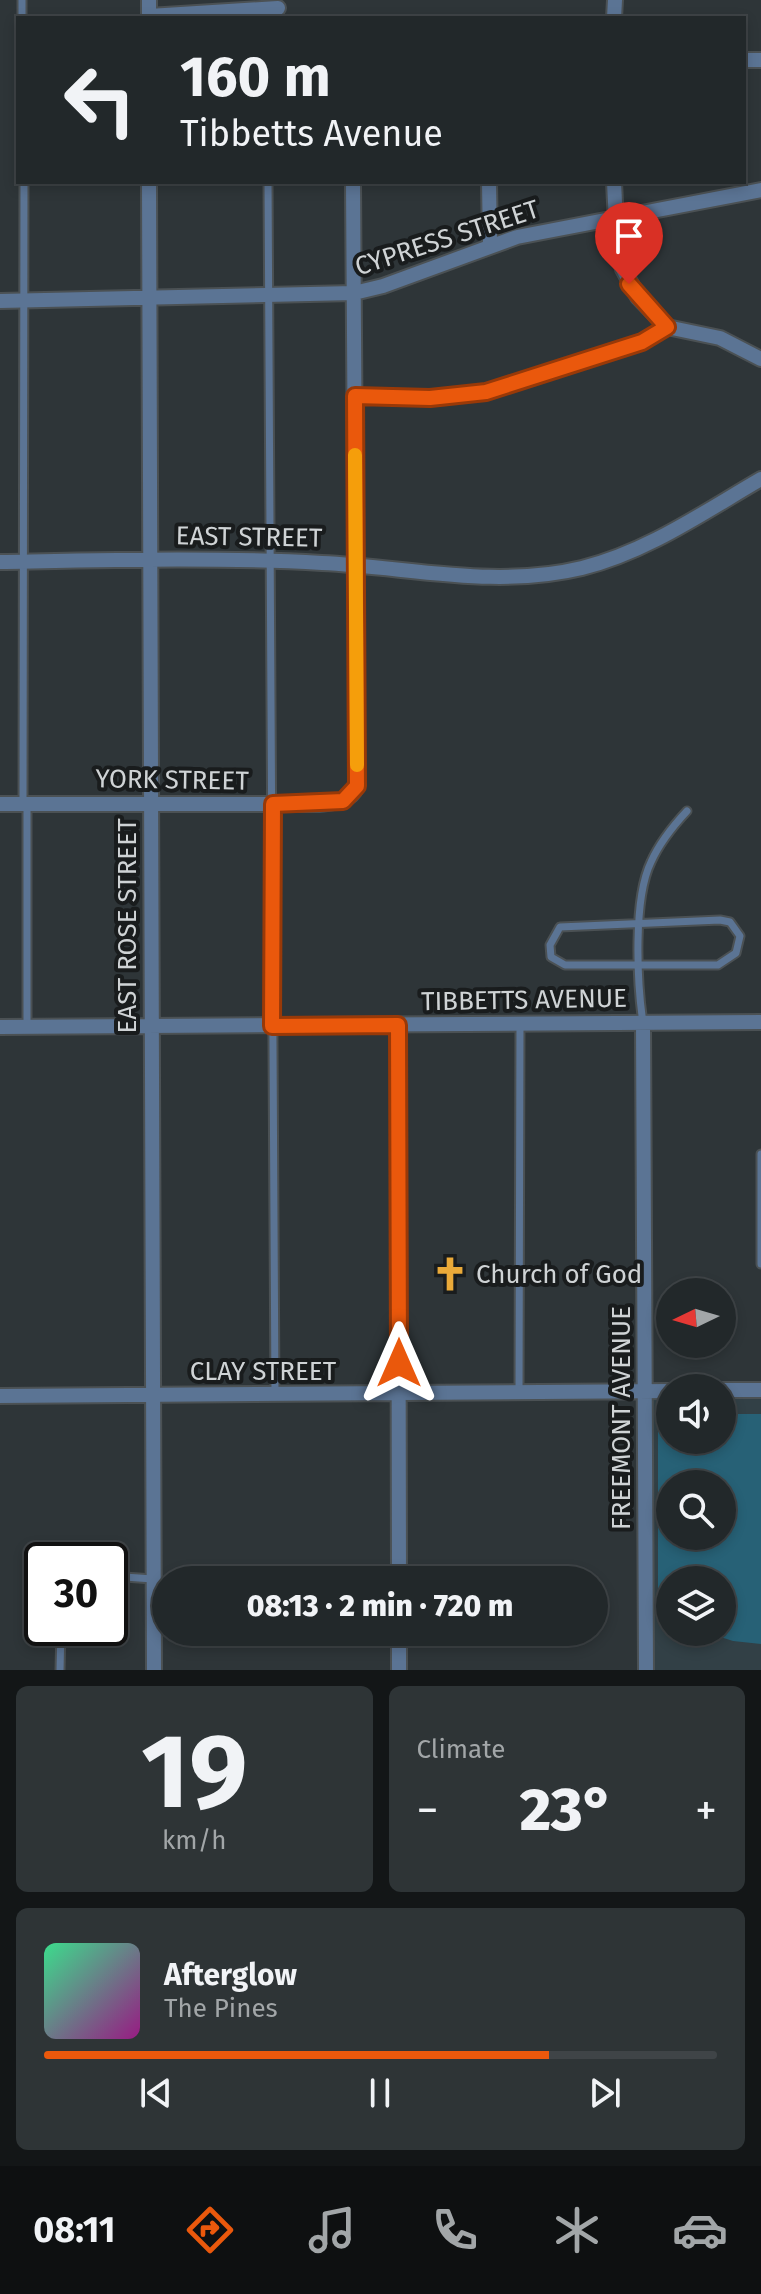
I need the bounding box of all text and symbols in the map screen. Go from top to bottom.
text: 160 m [180,44,331,111]
icon: left [48,48,152,152]
text: Tibbetts Avenue [180,112,443,156]
street label: CYPRESS STREET [351,193,544,282]
pin [595,202,663,284]
icon: arrive [607,214,651,258]
street label: EAST STREET [175,520,323,554]
street label: YORK STREET [95,763,250,797]
street label: EAST ROSE STREET [112,818,143,1034]
street label: TIBBETTS AVENUE [421,983,627,1017]
church icon: Church of God [431,1255,469,1293]
place label: Church of God [476,1259,642,1290]
north arrow [656,1278,736,1358]
map controls [656,1278,736,1646]
street label: FREEMONT AVENUE [606,1306,637,1530]
position arrow [357,1321,441,1405]
street label: CLAY STREET [190,1356,337,1387]
button: sound [656,1374,736,1454]
button: search [656,1470,736,1550]
speed limit sign: 30 [24,1542,128,1646]
button: layers [656,1566,736,1646]
text: 08:13 · 2 min · 720 m [247,1588,513,1624]
text: 19 [141,1710,248,1835]
text: Climate [417,1734,505,1765]
text: 23° [520,1774,614,1846]
text: − [417,1784,439,1837]
text: + [695,1784,717,1837]
text: km/h [162,1825,226,1856]
text: Afterglow [164,1957,297,1993]
text: The Pines [164,1993,278,2024]
icon: previous [134,2071,178,2115]
icon: pause [358,2071,402,2115]
icon: next [583,2071,627,2115]
icon: directions [182,2202,238,2258]
icon: music [304,2202,360,2258]
icon: phone [427,2202,483,2258]
icon: climate [549,2202,605,2258]
icon: car [672,2202,728,2258]
text: 08:11 [33,2208,115,2252]

